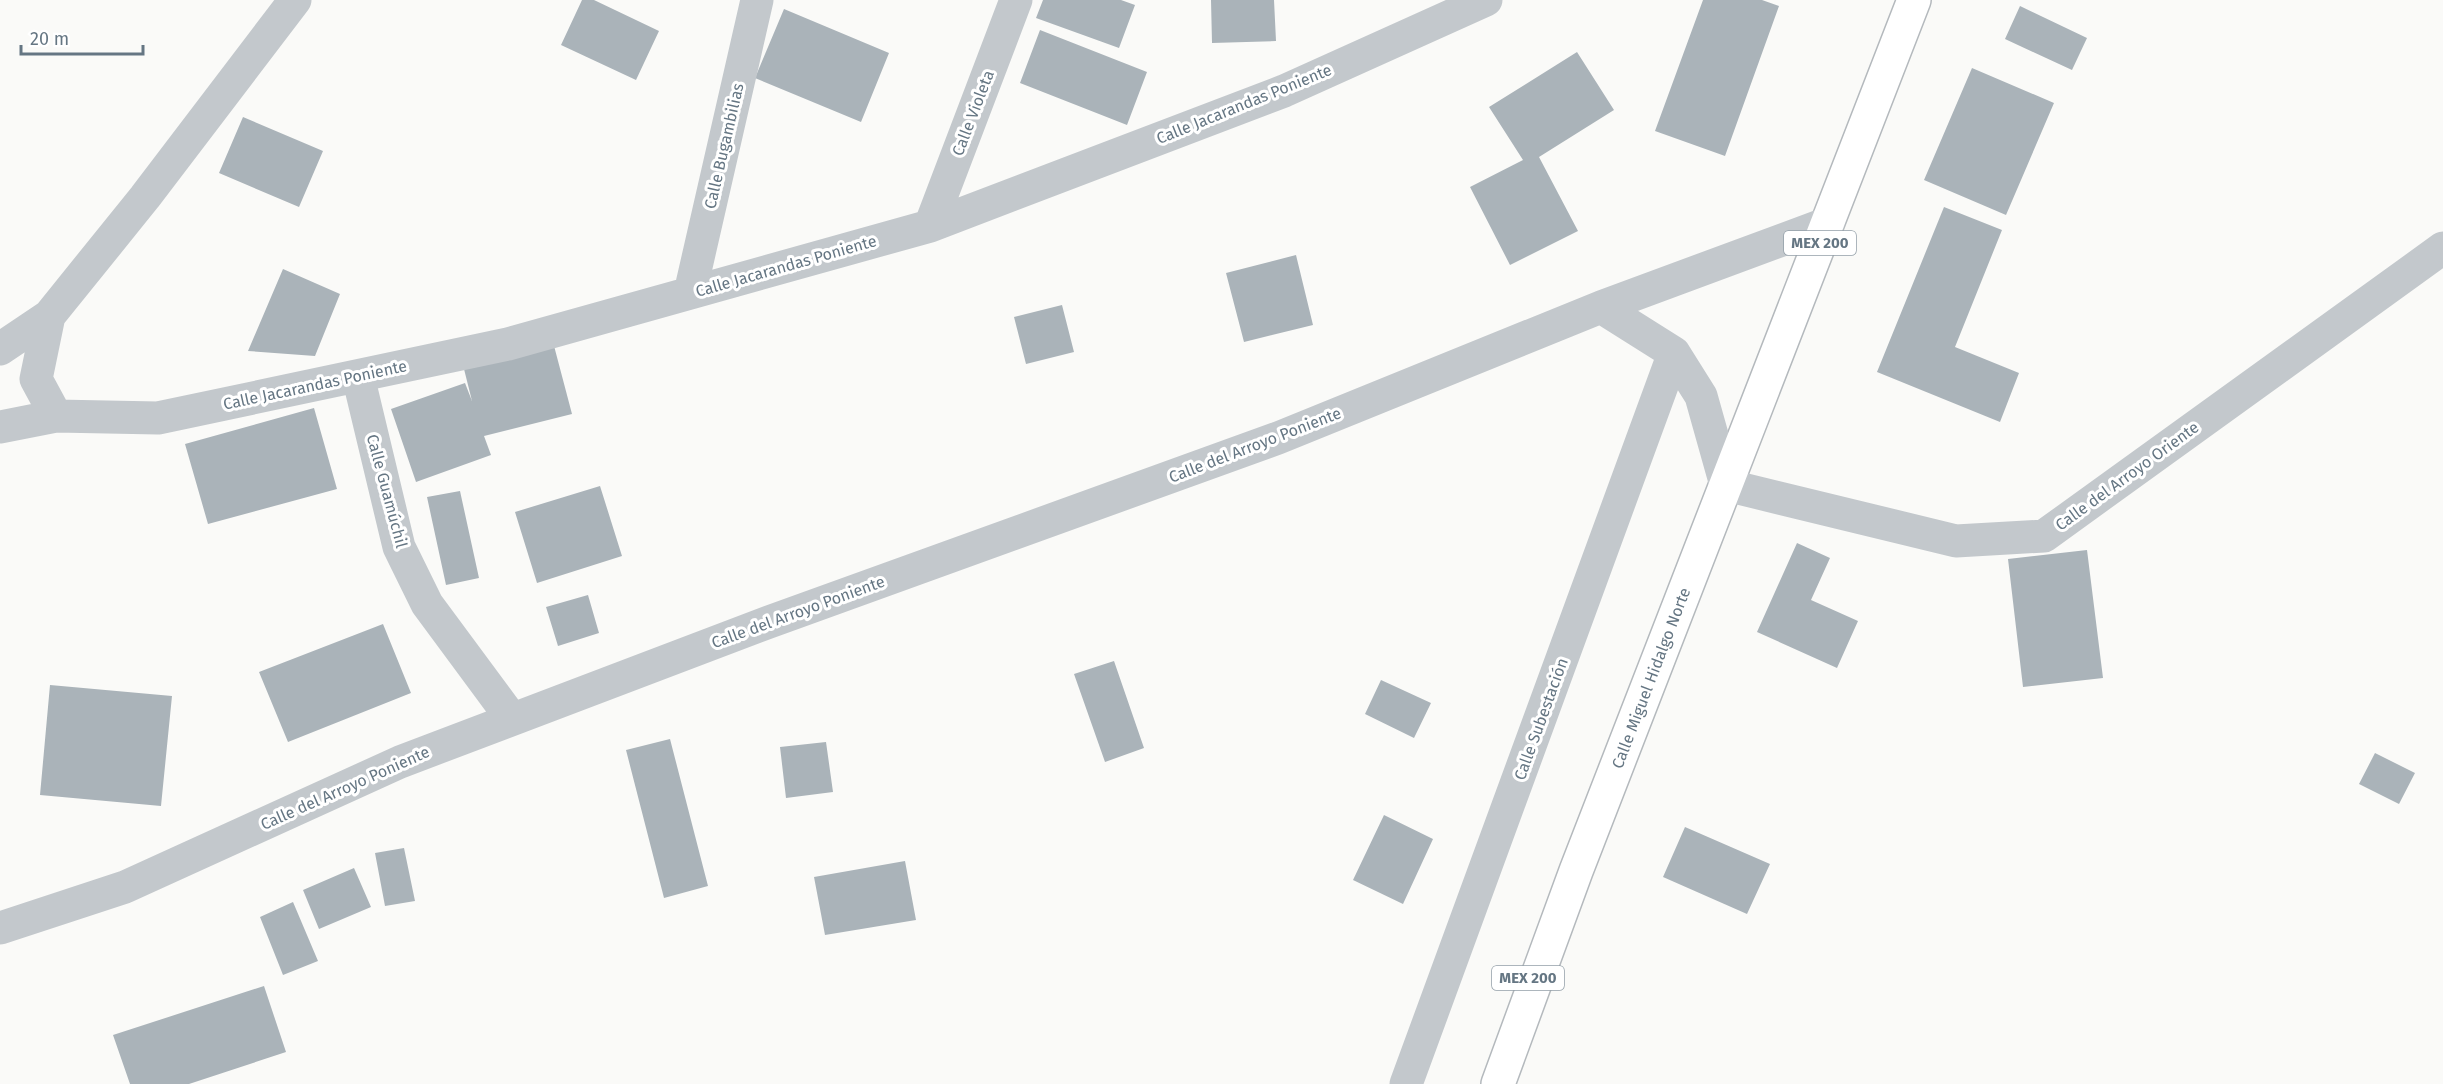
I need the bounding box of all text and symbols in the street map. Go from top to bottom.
scale bar [21,18,142,56]
text: 20 m [30,28,69,50]
street label: Calle Jacarandas Poniente [1154,60,1334,148]
street label: Calle Violeta [948,68,998,158]
street label: Calle Bugambilias [700,81,748,211]
street label: Calle Jacarandas Poniente [693,231,879,301]
road number: MEX 200 [1784,231,1856,255]
street label: Calle Jacarandas Poniente [221,356,409,414]
street label: Calle del Arroyo Poniente [1166,403,1344,487]
street label: Calle del Arroyo Oriente [2052,418,2202,534]
street label: Calle Guamúchil [363,432,411,550]
street label: Calle del Arroyo Poniente [709,572,887,652]
street label: Calle Miguel Hidalgo Norte [1608,585,1694,771]
street label: Calle Subestación [1510,655,1572,783]
street label: Calle del Arroyo Poniente [258,742,432,834]
road number: MEX 200 [1492,966,1564,990]

